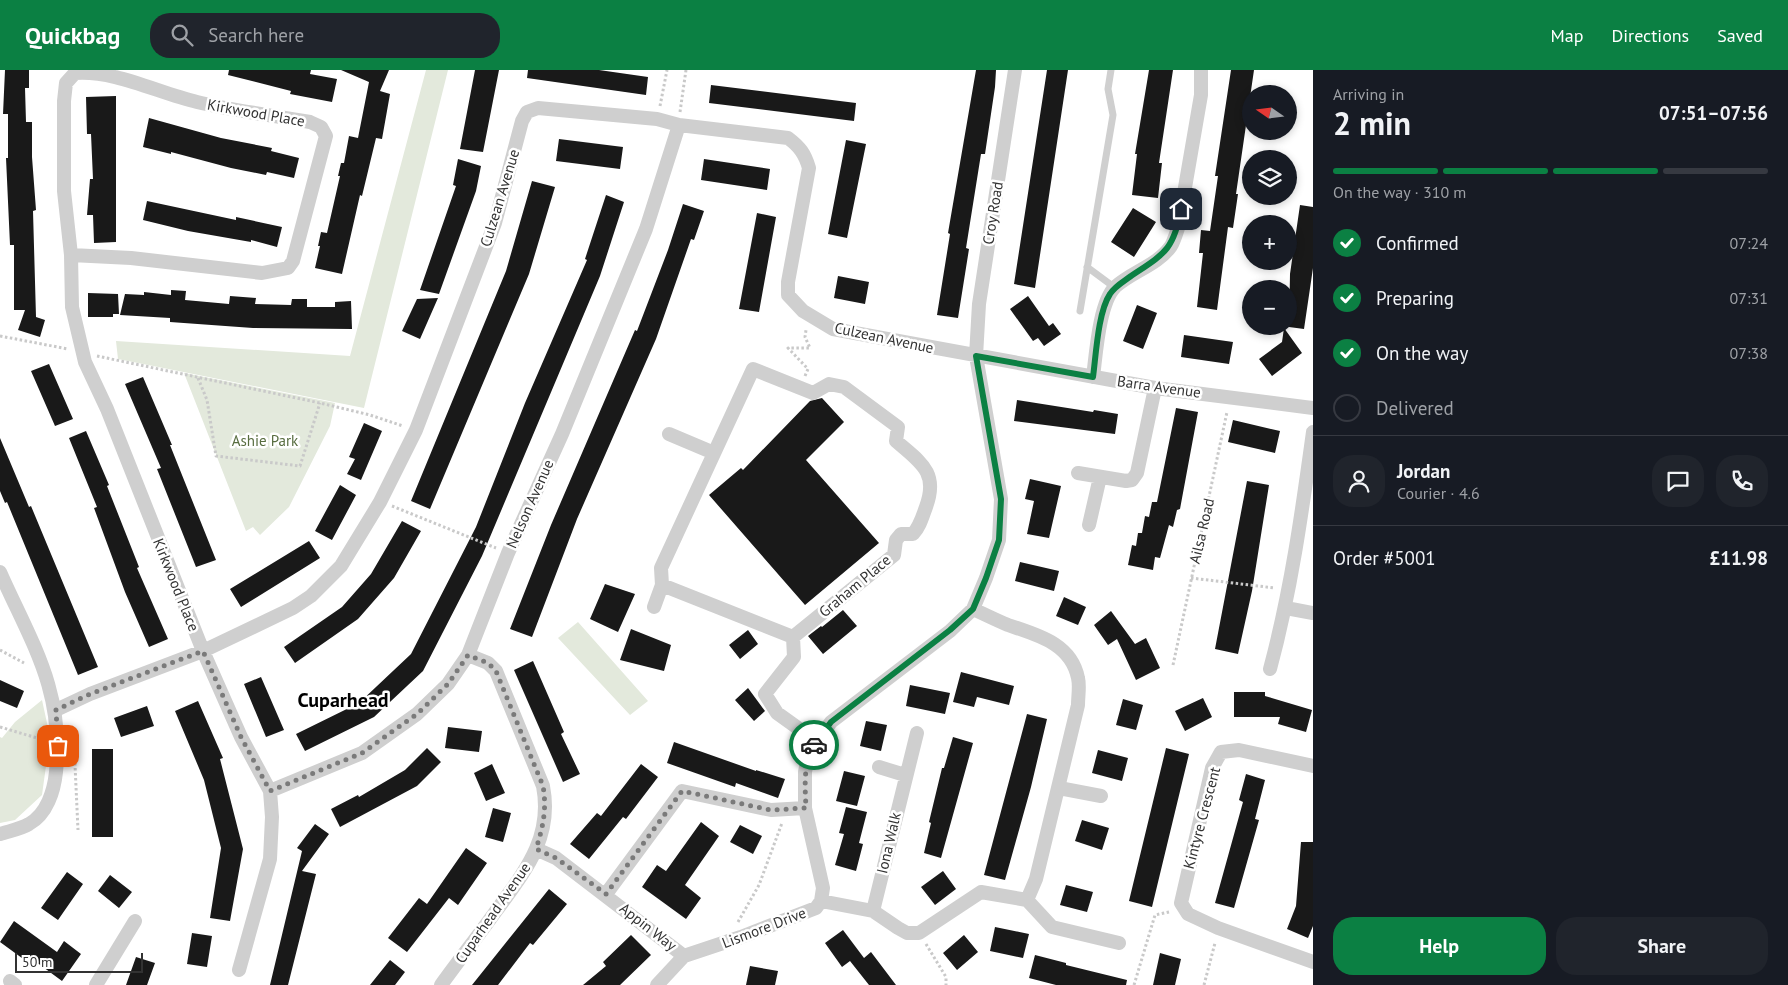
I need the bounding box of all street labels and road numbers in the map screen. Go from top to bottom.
street label: Kirkwood Place [206,95,306,130]
street label: Culzean Avenue [476,147,523,249]
street label: Croy Road [978,180,1007,246]
street label: Culzean Avenue [833,318,935,357]
street label: Barra Avenue [1116,371,1202,402]
street label: Nelson Avenue [502,457,558,551]
street label: Ailsa Road [1185,496,1218,566]
street label: Kirkwood Place [149,535,204,634]
street label: Graham Place [815,550,894,621]
street label: Kintyre Crescent [1179,765,1224,871]
street label: Iona Walk [872,809,905,876]
street label: Cuparhead Avenue [451,859,534,967]
street label: Appin Way [616,898,681,955]
street label: Lismore Drive [719,903,809,952]

